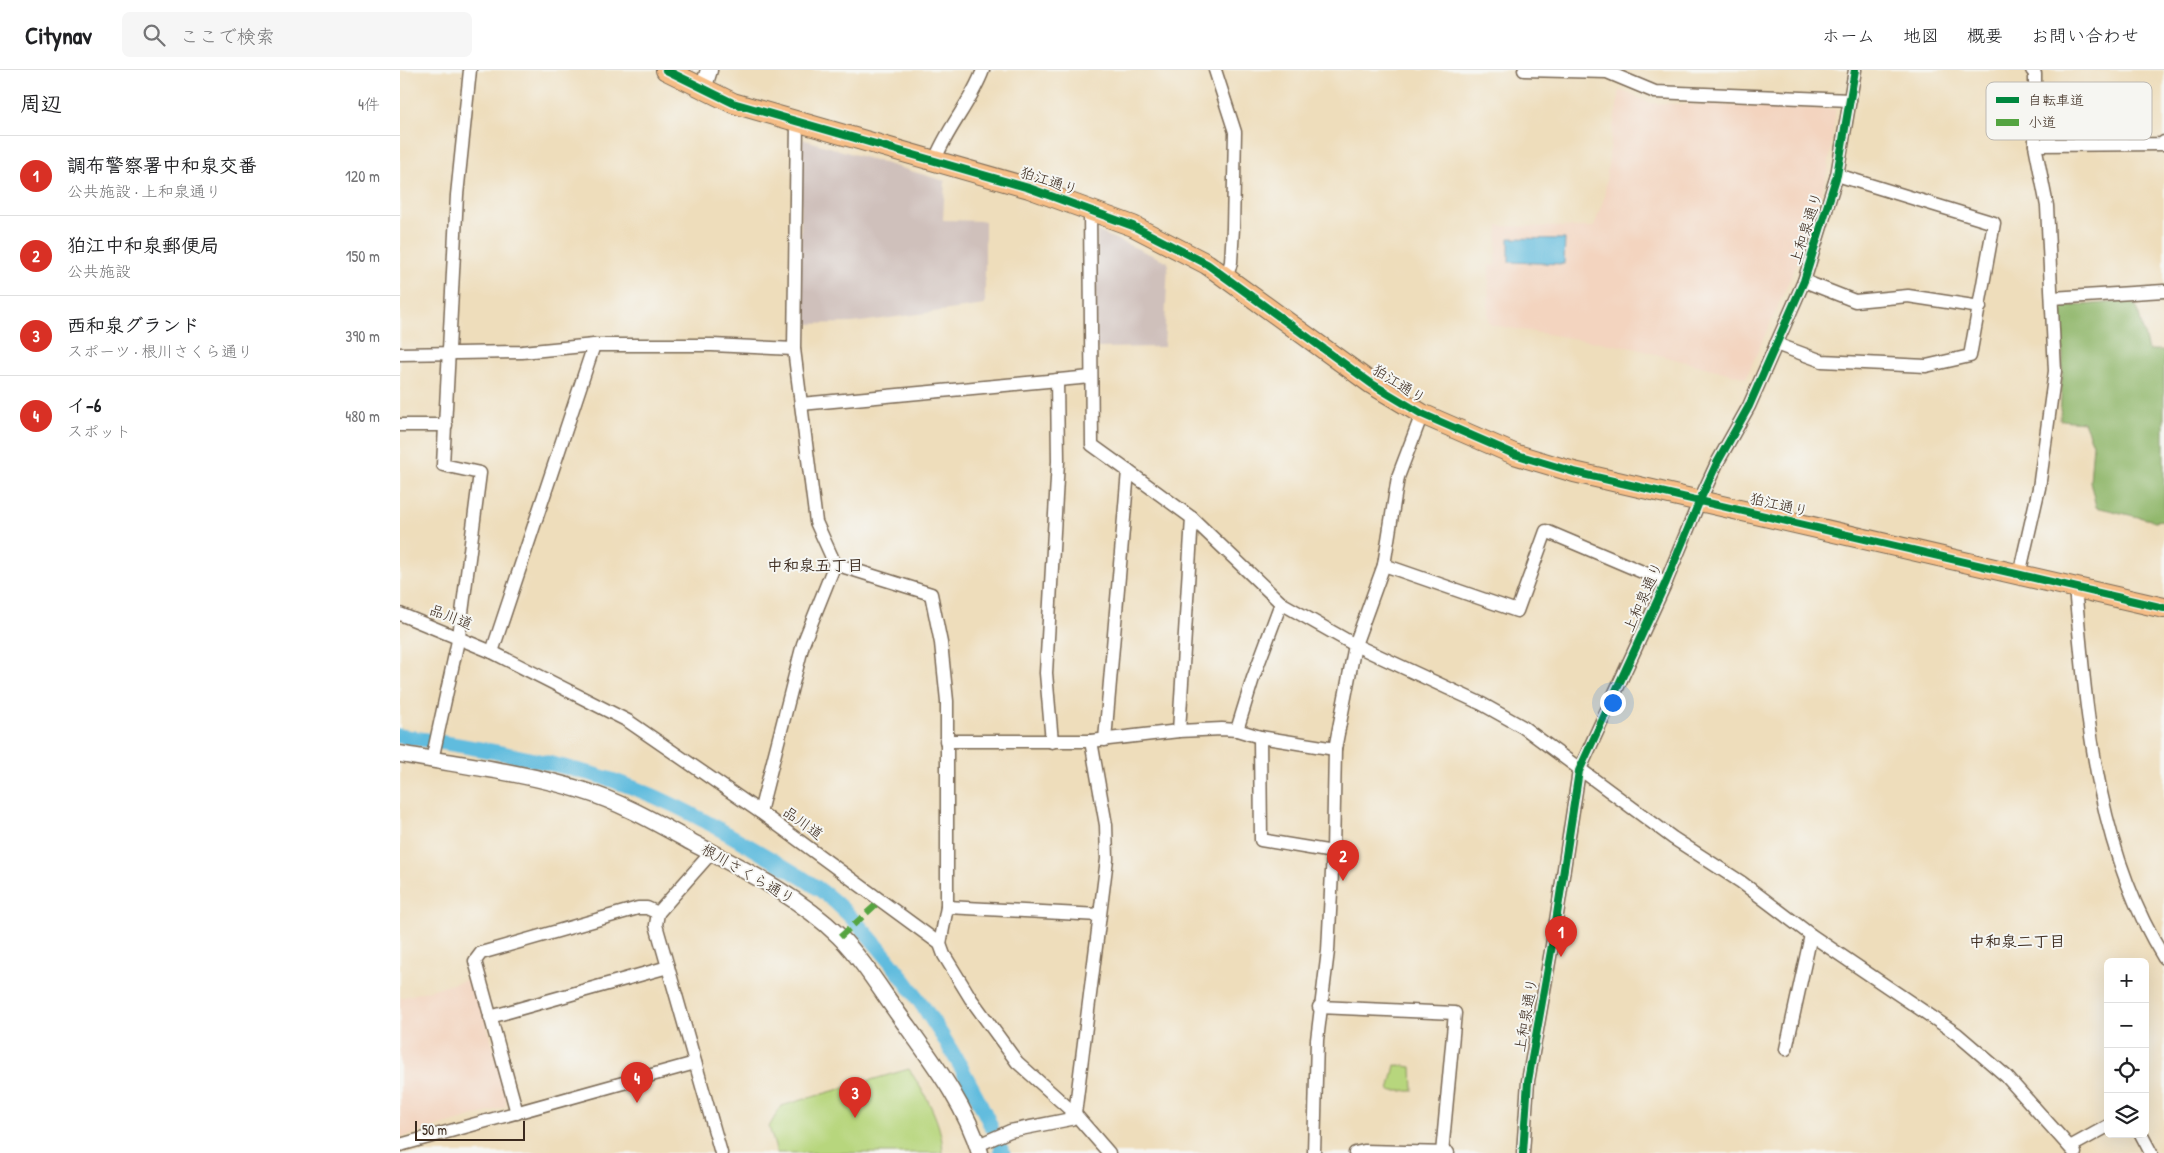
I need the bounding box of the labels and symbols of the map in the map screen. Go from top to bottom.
legend [1986,82,2152,140]
text: 自転車道 [2028,90,2084,109]
text: 小道 [2028,112,2056,131]
street label: 狛江通り [1017,161,1081,200]
street label: 上和泉通り [1784,189,1827,267]
street label: 狛江通り [1368,359,1430,408]
street label: 狛江通り [1748,488,1811,521]
district label: 中和泉五丁目 [767,554,863,576]
street label: 上和泉通り [1618,558,1667,635]
street label: 品川道 [426,599,476,634]
your location [1600,690,1626,716]
street label: 品川道 [779,801,828,844]
street label: 根川さくら通り [698,838,799,909]
pin: 2 [1327,840,1359,881]
pin: 1 [1545,916,1577,957]
district label: 中和泉二丁目 [1969,930,2065,952]
street label: 上和泉通り [1509,976,1542,1054]
pin: 4 [621,1062,653,1103]
pin: 3 [839,1077,871,1118]
scale bar [415,1118,525,1141]

